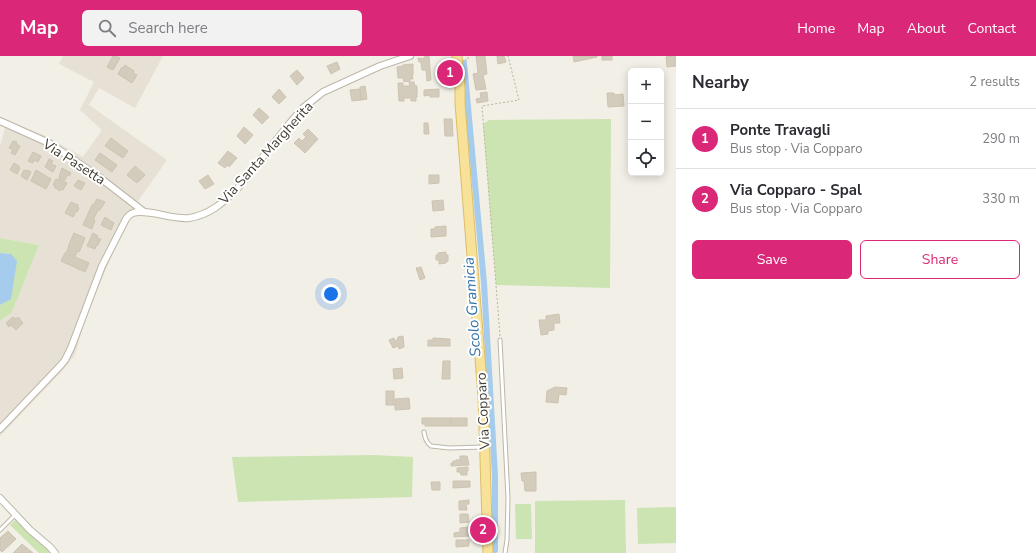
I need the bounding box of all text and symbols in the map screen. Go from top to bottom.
search box [82,10,362,46]
text: Map [20,15,58,41]
icon: search [96,17,118,39]
text: Search here [128,18,208,38]
text: Home [797,19,835,38]
text: Map [857,19,885,38]
text: About [907,19,946,38]
text: Contact [968,19,1016,38]
pin: 1 [437,58,463,88]
map controls [628,68,664,176]
button: + [628,68,664,104]
text: Nearby [692,71,749,94]
text: 2 results [969,73,1020,91]
street label: Via Santa Margherita [214,97,317,209]
button: − [628,104,664,140]
text: Ponte Travagli [730,120,830,140]
text: 1 [701,130,709,148]
text: 290 m [982,130,1020,148]
street label: Via Pasetta [38,134,109,189]
button: locate [628,140,664,176]
text: Bus stop · Via Copparo [730,140,862,158]
text: Via Copparo - Spal [730,180,862,200]
text: 2 [701,190,709,208]
text: 330 m [982,190,1020,208]
text: Bus stop · Via Copparo [730,200,862,218]
button: Save [692,240,852,279]
button: Share [860,240,1020,279]
water label: Scolo Gramicia [459,257,485,357]
your location [321,284,341,304]
street label: Via Copparo [471,372,495,451]
pin: 2 [470,515,496,545]

